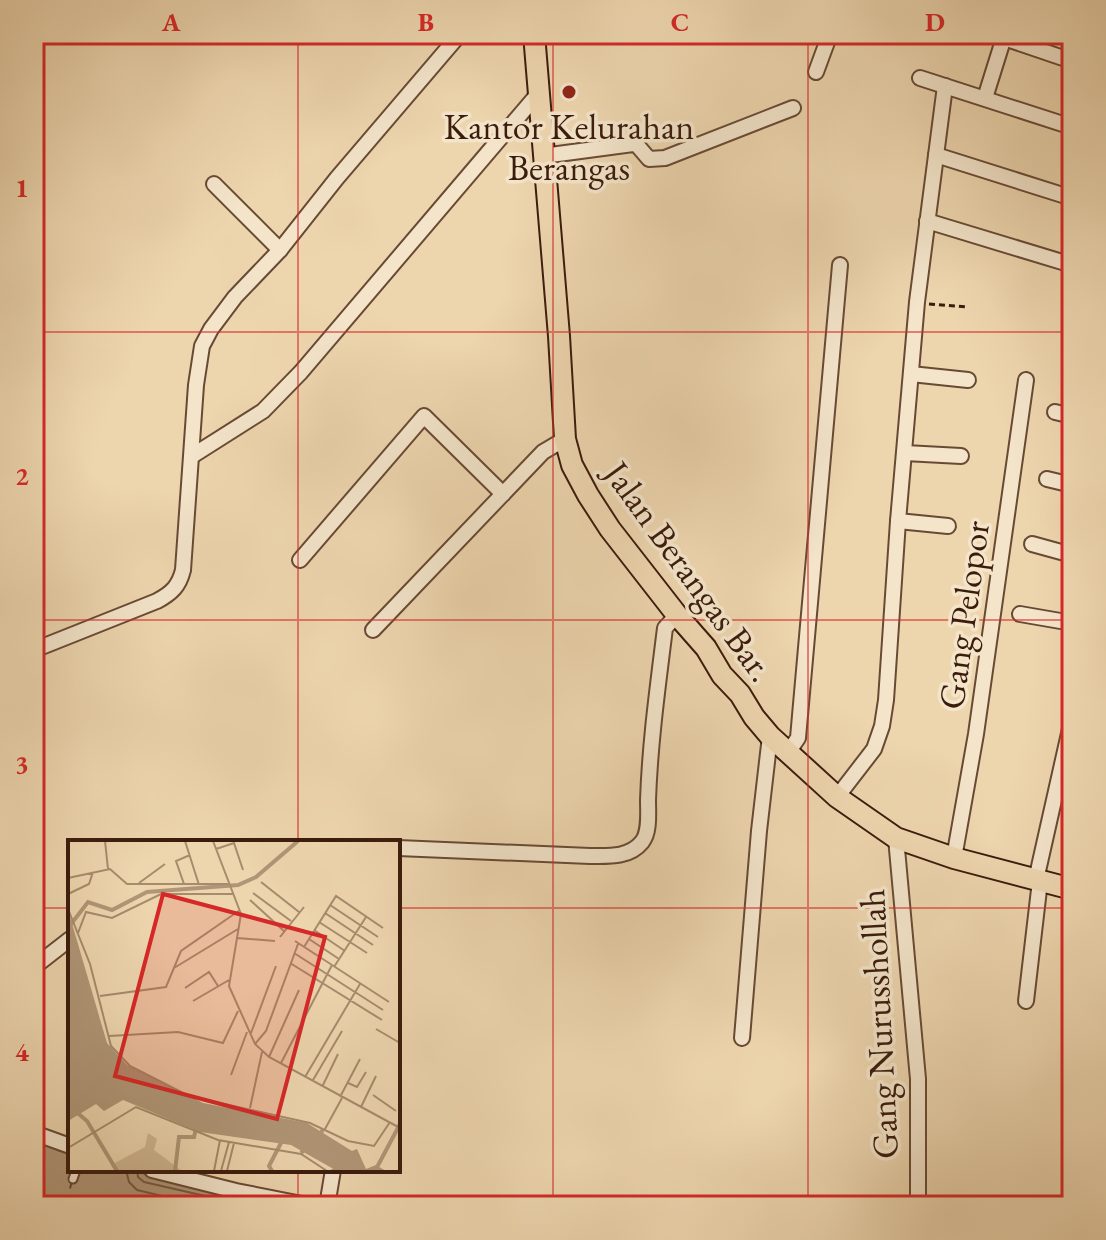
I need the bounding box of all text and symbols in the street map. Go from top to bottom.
text: A [161,5,181,39]
text: B [418,5,434,39]
text: C [671,5,689,39]
text: D [925,5,945,39]
marker: Kantor Kelurahan Berangas [560,83,578,101]
place label: Kantor Kelurahan Berangas [444,103,694,191]
text: 1 [15,171,29,205]
street label: Jalan Berangas Bar. [592,449,785,691]
text: 2 [15,459,29,493]
street label: Gang Pelopor [927,518,1000,712]
text: 3 [15,747,29,781]
inset map [68,840,400,1172]
street label: Gang Nurusshollah [848,888,909,1160]
text: 4 [15,1035,29,1069]

